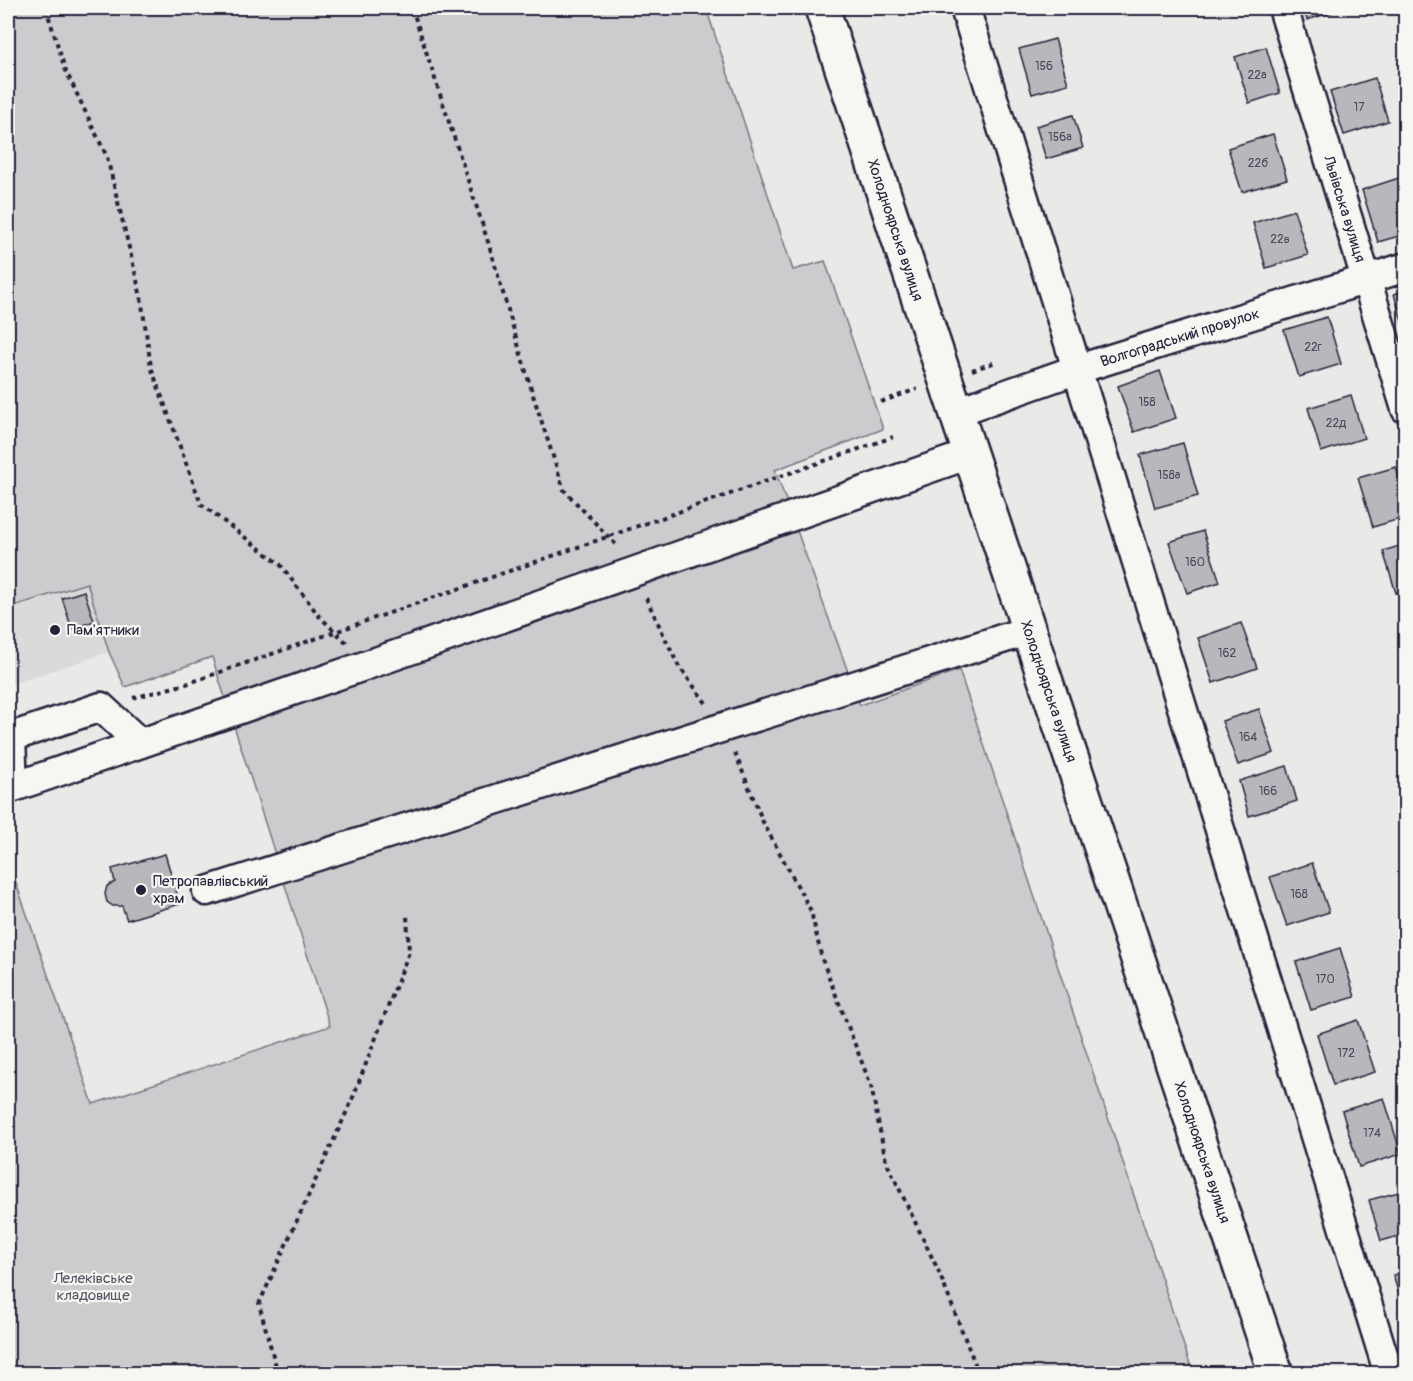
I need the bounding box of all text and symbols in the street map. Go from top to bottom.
house number: 156 [1035,59,1053,74]
house number: 22а [1248,68,1267,83]
house number: 17 [1353,100,1365,115]
house number: 156а [1048,130,1072,145]
street label: Львівська вулиця [1318,152,1369,265]
house number: 22б [1248,156,1268,171]
street label: Холодноярська вулиця [863,157,927,304]
house number: 22в [1270,232,1290,247]
street label: Волгоградський провулок [1098,304,1262,371]
house number: 22г [1304,340,1322,355]
house number: 158 [1138,395,1156,410]
house number: 22д [1326,416,1347,431]
house number: 158а [1158,468,1181,483]
house number: 160 [1185,555,1205,570]
street label: Холодноярська вулиця [1016,618,1081,765]
place label: Пам'ятники [67,621,139,640]
marker: Пам'ятники [48,623,62,637]
house number: 162 [1218,646,1236,661]
house number: 164 [1239,730,1257,745]
house number: 166 [1259,784,1277,799]
place label: Петропавлівський храм [153,872,268,908]
marker: Петропавлівський храм [134,883,148,897]
house number: 168 [1290,887,1308,902]
house number: 170 [1315,972,1335,987]
house number: 172 [1337,1046,1355,1061]
street label: Холодноярська вулиця [1170,1079,1234,1226]
house number: 174 [1363,1126,1381,1141]
park label: Лелеківське кладовище [52,1269,133,1305]

